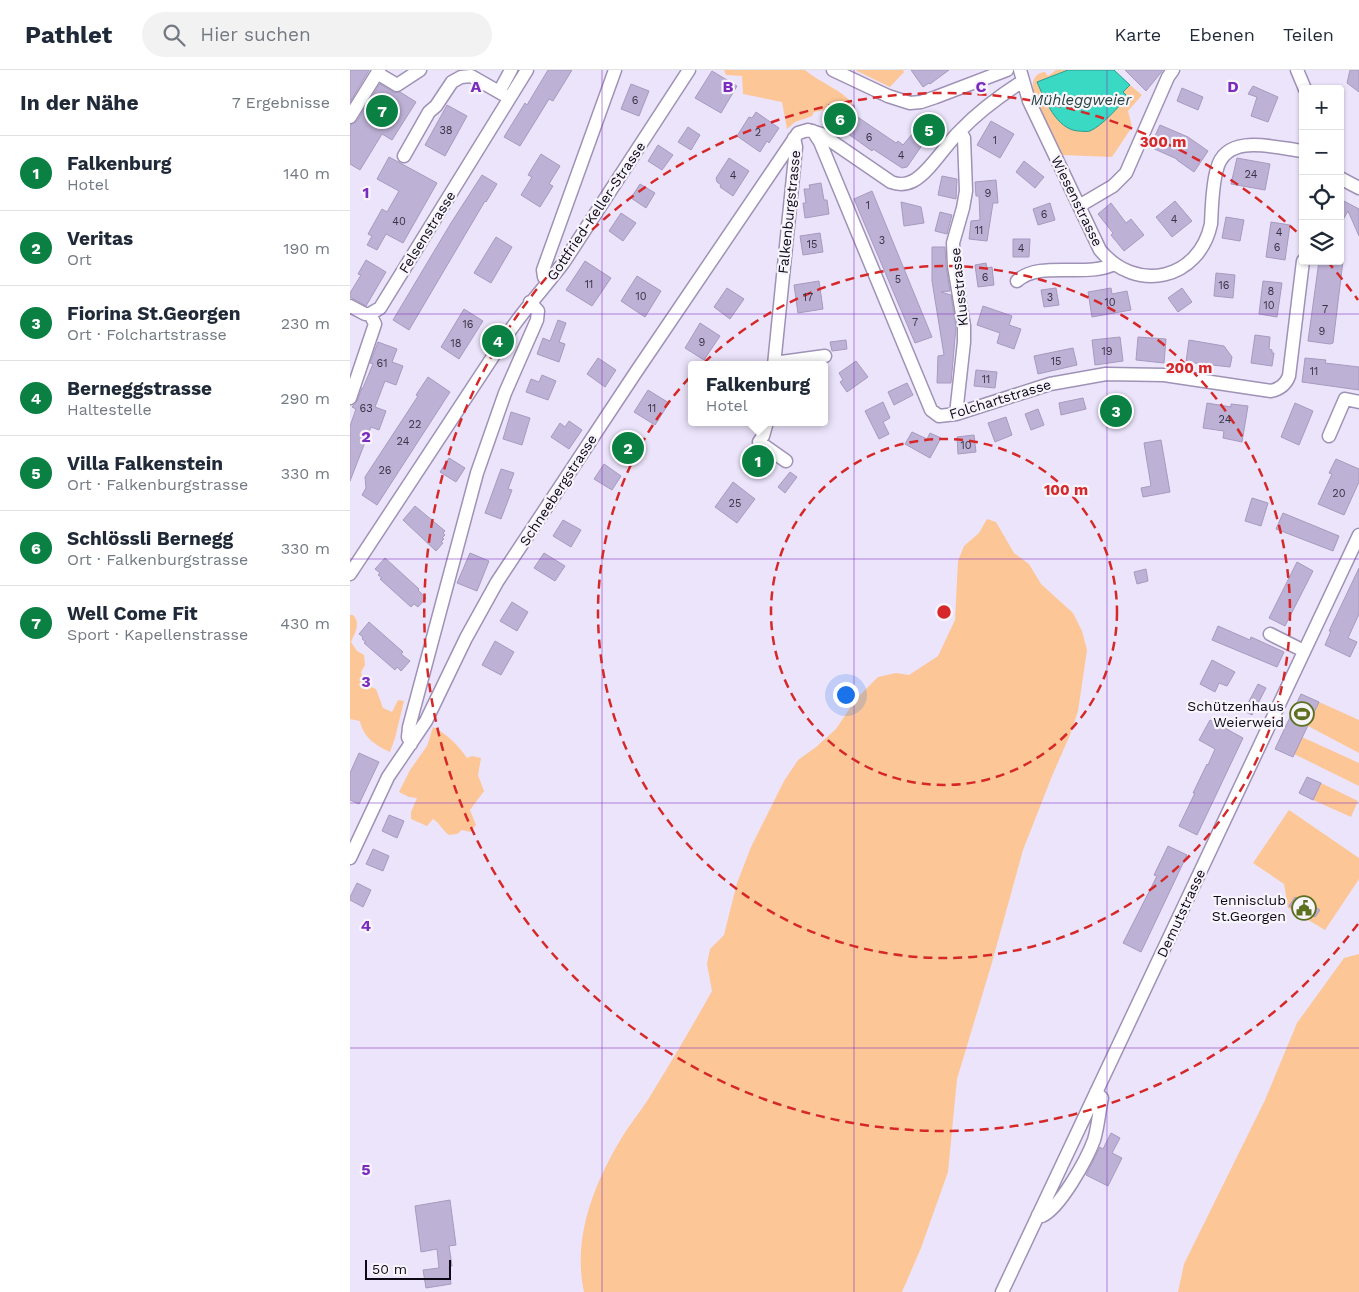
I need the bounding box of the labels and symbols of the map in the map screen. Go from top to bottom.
text: A [471,77,482,96]
text: B [723,77,734,96]
text: C [976,77,987,96]
text: D [1227,77,1239,96]
water label: Mühleggweier [1031,91,1132,109]
pin: 7 [366,92,398,130]
house number: 6 [632,94,639,107]
pin: 6 [824,100,856,138]
pin: 5 [913,111,945,149]
house number: 38 [439,124,453,137]
house number: 2 [755,126,761,139]
house number: 6 [866,131,873,144]
text: 300 m [1140,133,1186,151]
house number: 1 [993,134,997,147]
street label: Gottfried-Keller-Strasse [544,139,648,283]
street label: Falkenburgstrasse [775,149,803,275]
house number: 4 [898,149,905,162]
street label: Wiesenstrasse [1048,153,1106,249]
house number: 24 [1245,168,1258,181]
house number: 4 [730,169,737,182]
text: 1 [363,183,369,202]
house number: 9 [985,187,992,200]
street label: Felsenstrasse [395,188,459,276]
house number: 1 [866,199,870,212]
house number: 6 [1041,208,1048,221]
house number: 4 [1171,213,1178,226]
house number: 40 [392,215,406,228]
house number: 11 [975,224,983,237]
house number: 4 [1276,226,1283,239]
house number: 3 [879,234,885,247]
house number: 15 [807,238,817,251]
house number: 6 [1274,241,1281,254]
house number: 4 [1018,242,1025,255]
street label: Klusstrasse [947,247,971,327]
house number: 6 [982,271,989,284]
house number: 5 [895,273,901,286]
house number: 11 [585,278,593,291]
house number: 16 [1219,279,1230,292]
house number: 8 [1268,285,1275,298]
house number: 10 [635,290,647,303]
house number: 17 [803,291,813,304]
house number: 3 [1047,291,1053,304]
house number: 10 [1104,296,1116,309]
house number: 10 [1263,299,1275,312]
house number: 7 [1322,303,1328,316]
house number: 7 [912,316,918,329]
house number: 16 [463,318,474,331]
pin: 4 [482,322,514,360]
house number: 9 [1319,325,1326,338]
house number: 9 [699,336,706,349]
house number: 18 [450,337,462,350]
house number: 19 [1101,345,1113,358]
house number: 15 [1051,355,1061,368]
house number: 61 [377,357,387,370]
text: 200 m [1166,359,1212,377]
house number: 11 [1310,365,1318,378]
house number: 11 [982,373,990,386]
street label: Folchartstrasse [947,376,1053,422]
pin: 3 [1100,392,1132,430]
house number: 63 [359,402,373,415]
house number: 11 [648,402,656,415]
house number: 24 [1219,413,1232,426]
house number: 22 [409,418,421,431]
text: 2 [361,427,371,446]
pin: 2 [612,429,644,467]
street label: Schneebergstrasse [516,431,600,549]
house number: 24 [397,435,410,448]
house number: 10 [960,439,972,452]
pin: 1 [742,442,774,480]
house number: 26 [378,464,392,477]
text: 100 m [1044,481,1088,499]
house number: 20 [1332,487,1346,500]
house number: 25 [729,497,741,510]
centre of rings [935,603,953,621]
text: 3 [361,672,371,691]
your location [833,682,859,708]
place label: Schützenhaus Weierweid [1187,698,1284,730]
sports icon: Schützenhaus Weierweid [1289,701,1315,727]
street label: Demutstrasse [1154,866,1208,960]
place label: Tennisclub St.Georgen [1212,892,1286,924]
public building icon: Tennisclub St.Georgen [1291,895,1317,921]
text: 4 [361,916,371,935]
text: 5 [361,1160,371,1179]
scale bar [365,1257,451,1280]

